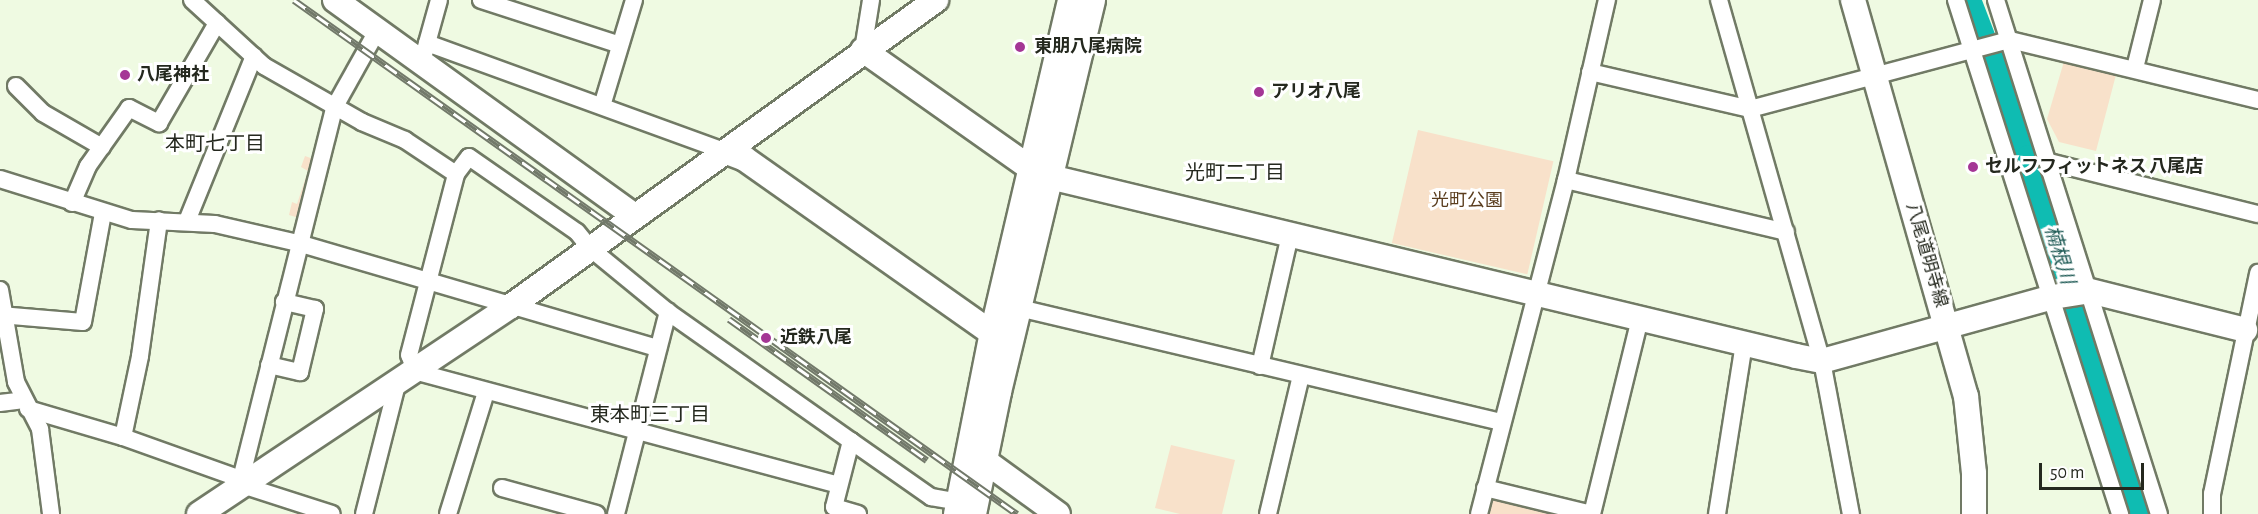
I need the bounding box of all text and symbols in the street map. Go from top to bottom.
place label: 東朋八尾病院 [1034,36,1142,58]
marker: 東朋八尾病院 [1011,38,1029,56]
place label: 八尾神社 [137,64,209,86]
marker: 八尾神社 [118,68,132,82]
place label: アリオ八尾 [1271,81,1361,103]
marker: アリオ八尾 [1252,85,1266,99]
district label: 本町七丁目 [165,132,265,156]
place label: セルフフィットネス 八尾店 [1985,156,2204,178]
marker: セルフフィットネス 八尾店 [1966,160,1980,174]
district label: 光町二丁目 [1185,161,1285,185]
park label: 光町公園 [1431,190,1503,212]
street label: 八尾道明寺線 [1901,200,1951,310]
water label: 楠根川 [2039,223,2079,287]
place label: 近鉄八尾 [780,327,852,349]
marker: 近鉄八尾 [757,329,775,347]
district label: 東本町三丁目 [590,403,710,427]
scale bar [2042,451,2147,489]
text: 50 m [2050,464,2084,482]

